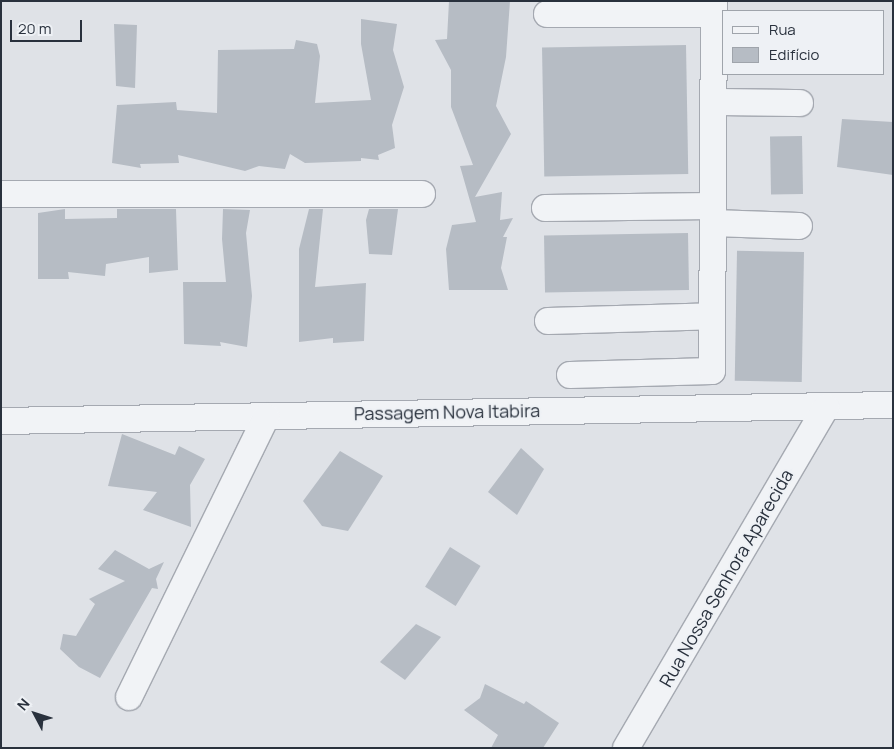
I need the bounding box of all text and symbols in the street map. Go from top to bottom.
scale bar [12,10,85,42]
legend [722,10,884,75]
text: 20 m [18,18,51,39]
text: Rua [769,19,796,40]
text: Edifício [769,44,819,65]
street label: Passagem Nova Itabira [354,400,540,424]
street label: Rua Nossa Senhora Aparecida [655,465,797,691]
north arrow [10,689,60,739]
text: N [13,694,34,714]

